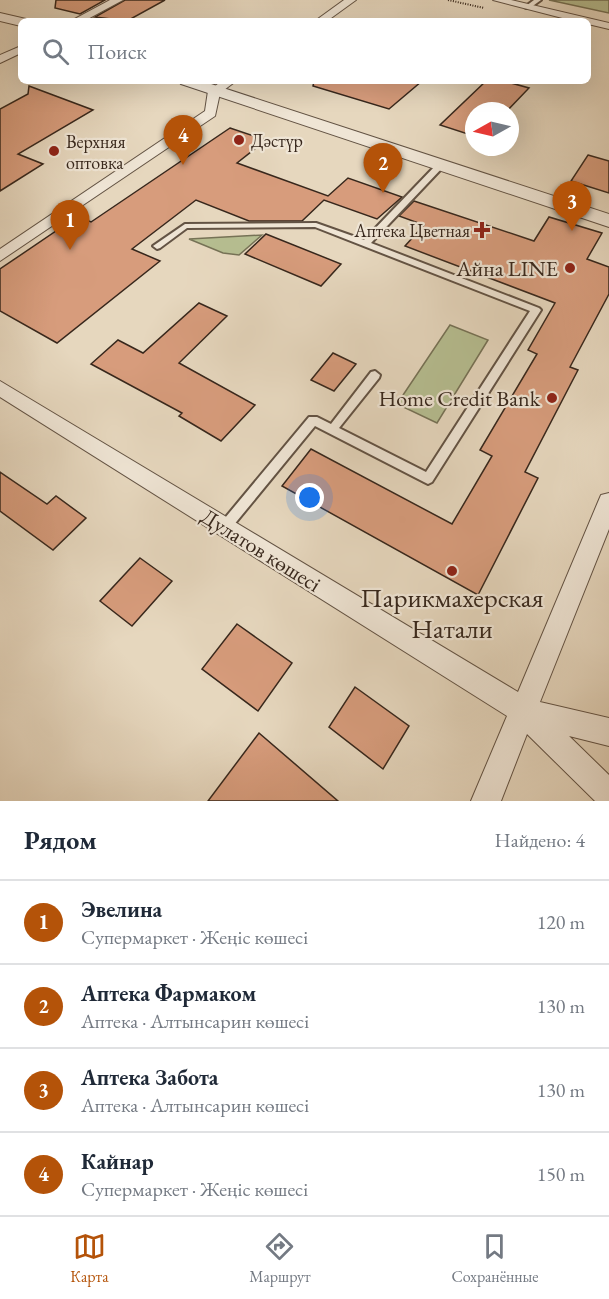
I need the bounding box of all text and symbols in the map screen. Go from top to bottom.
search box [18,18,591,84]
icon: search [39,35,72,68]
text: Поиск [87,37,147,66]
north arrow [465,102,519,156]
pin: 4 [164,116,202,165]
place label: Дәстүр [251,129,303,152]
place label: Верхняя оптовка [66,130,126,174]
marker: Дәстүр [232,133,246,147]
marker: Верхняя оптовка [47,144,61,158]
pin: 2 [364,144,403,193]
pin: 3 [552,182,592,231]
pin: 1 [50,200,90,250]
place label: Аптека Цветная [353,219,470,242]
marker: Аптека Цветная [475,223,489,237]
place label: Айна LINE [455,254,558,283]
marker: Айна LINE [563,261,577,275]
place label: Home Credit Bank [378,384,541,413]
marker: Home Credit Bank [545,391,559,405]
your location [295,483,324,512]
street label: Дулатов көшесі [195,502,327,598]
marker: Парикмахерская Натали [445,564,459,578]
place label: Парикмахерская Натали [360,580,544,646]
text: Рядом [24,823,97,857]
text: Найдено: 4 [494,827,585,853]
text: Эвелина [81,895,162,924]
text: 1 [38,909,49,935]
text: 120 m [537,909,585,935]
text: Супермаркет · Жеңіс көшесі [81,924,308,950]
text: Аптека Фармаком [81,979,256,1008]
text: 2 [38,993,49,1019]
text: 130 m [537,993,585,1019]
text: Аптека · Алтынсарин көшесі [81,1008,309,1034]
text: Аптека Забота [81,1063,219,1092]
text: 3 [38,1077,49,1103]
text: 130 m [537,1077,585,1103]
text: Аптека · Алтынсарин көшесі [81,1092,309,1118]
text: Кайнар [81,1147,154,1176]
text: 4 [38,1161,49,1187]
text: 150 m [537,1161,585,1187]
text: Супермаркет · Жеңіс көшесі [81,1176,308,1202]
tab: Карта [70,1230,109,1287]
tab: Маршрут [249,1230,311,1287]
tab: Сохранённые [451,1230,539,1287]

